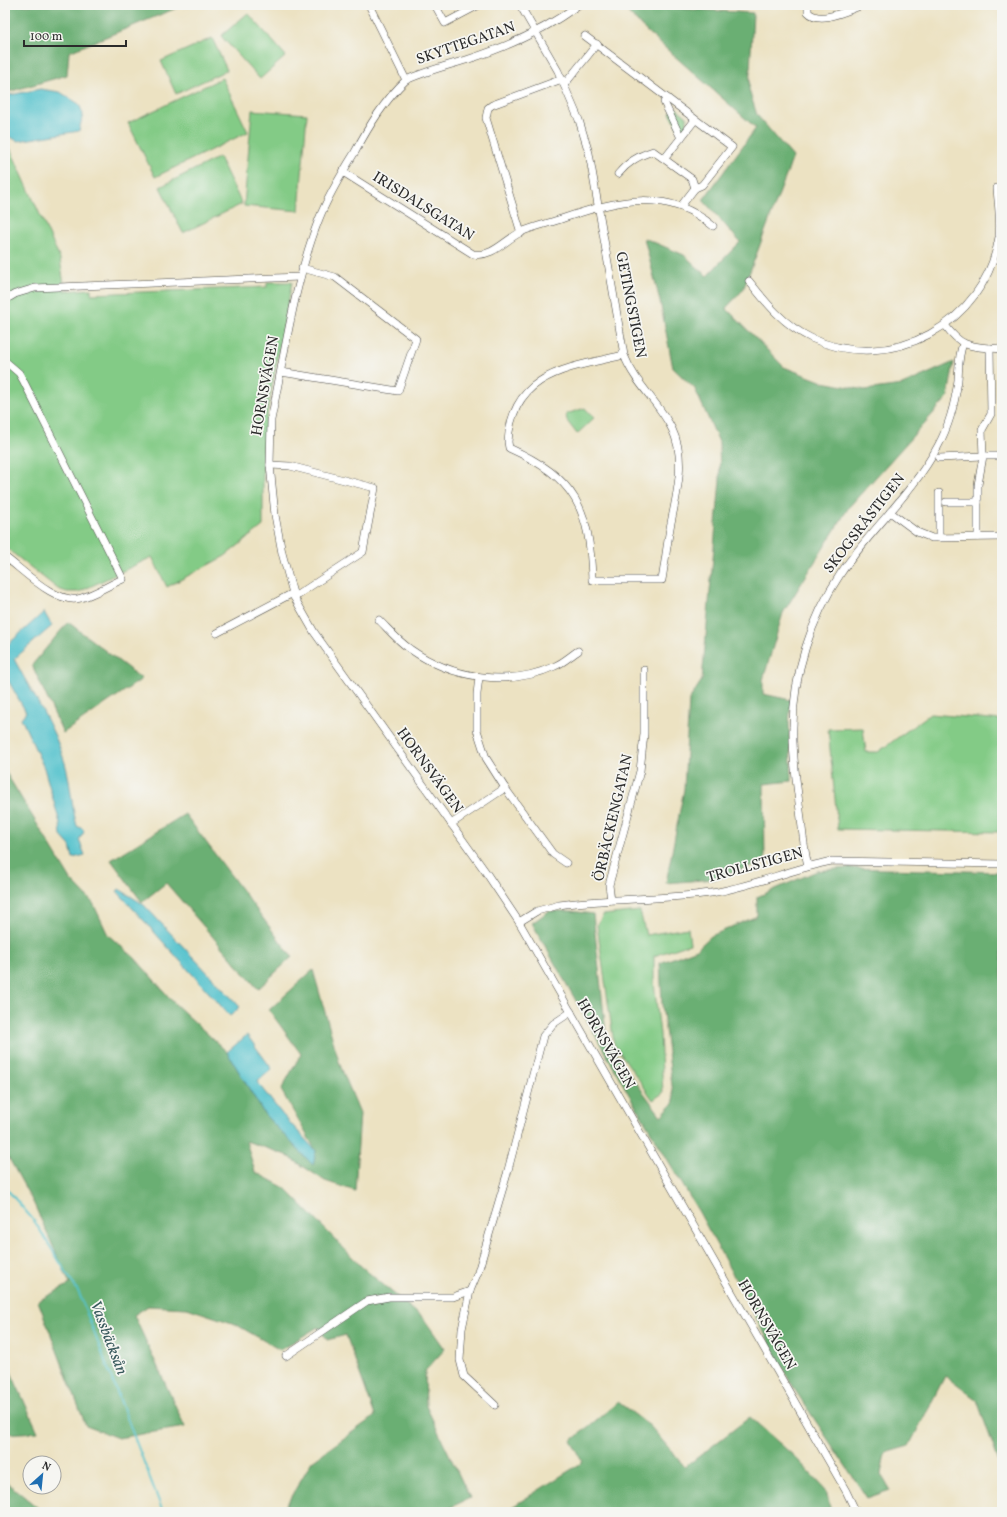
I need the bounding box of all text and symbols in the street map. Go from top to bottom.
street label: SKYTTEGATAN [414,17,518,71]
scale bar [24,22,126,48]
text: 100 m [30,29,63,45]
street label: IRISDALSGATAN [368,167,478,247]
street label: GETINGSTIGEN [609,250,651,360]
street label: HORNSVÄGEN [247,334,285,438]
street label: SKOGSRÅSTIGEN [819,470,911,578]
street label: HORNSVÄGEN [391,724,467,818]
street label: ÖRBÄCKENGATAN [589,752,639,884]
street label: TROLLSTIGEN [705,843,805,889]
street label: HORNSVÄGEN [571,995,639,1093]
street label: HORNSVÄGEN [732,1276,800,1374]
water label: Vassbäcksån [84,1298,132,1378]
north arrow [22,1455,62,1495]
text: N [39,1459,53,1476]

